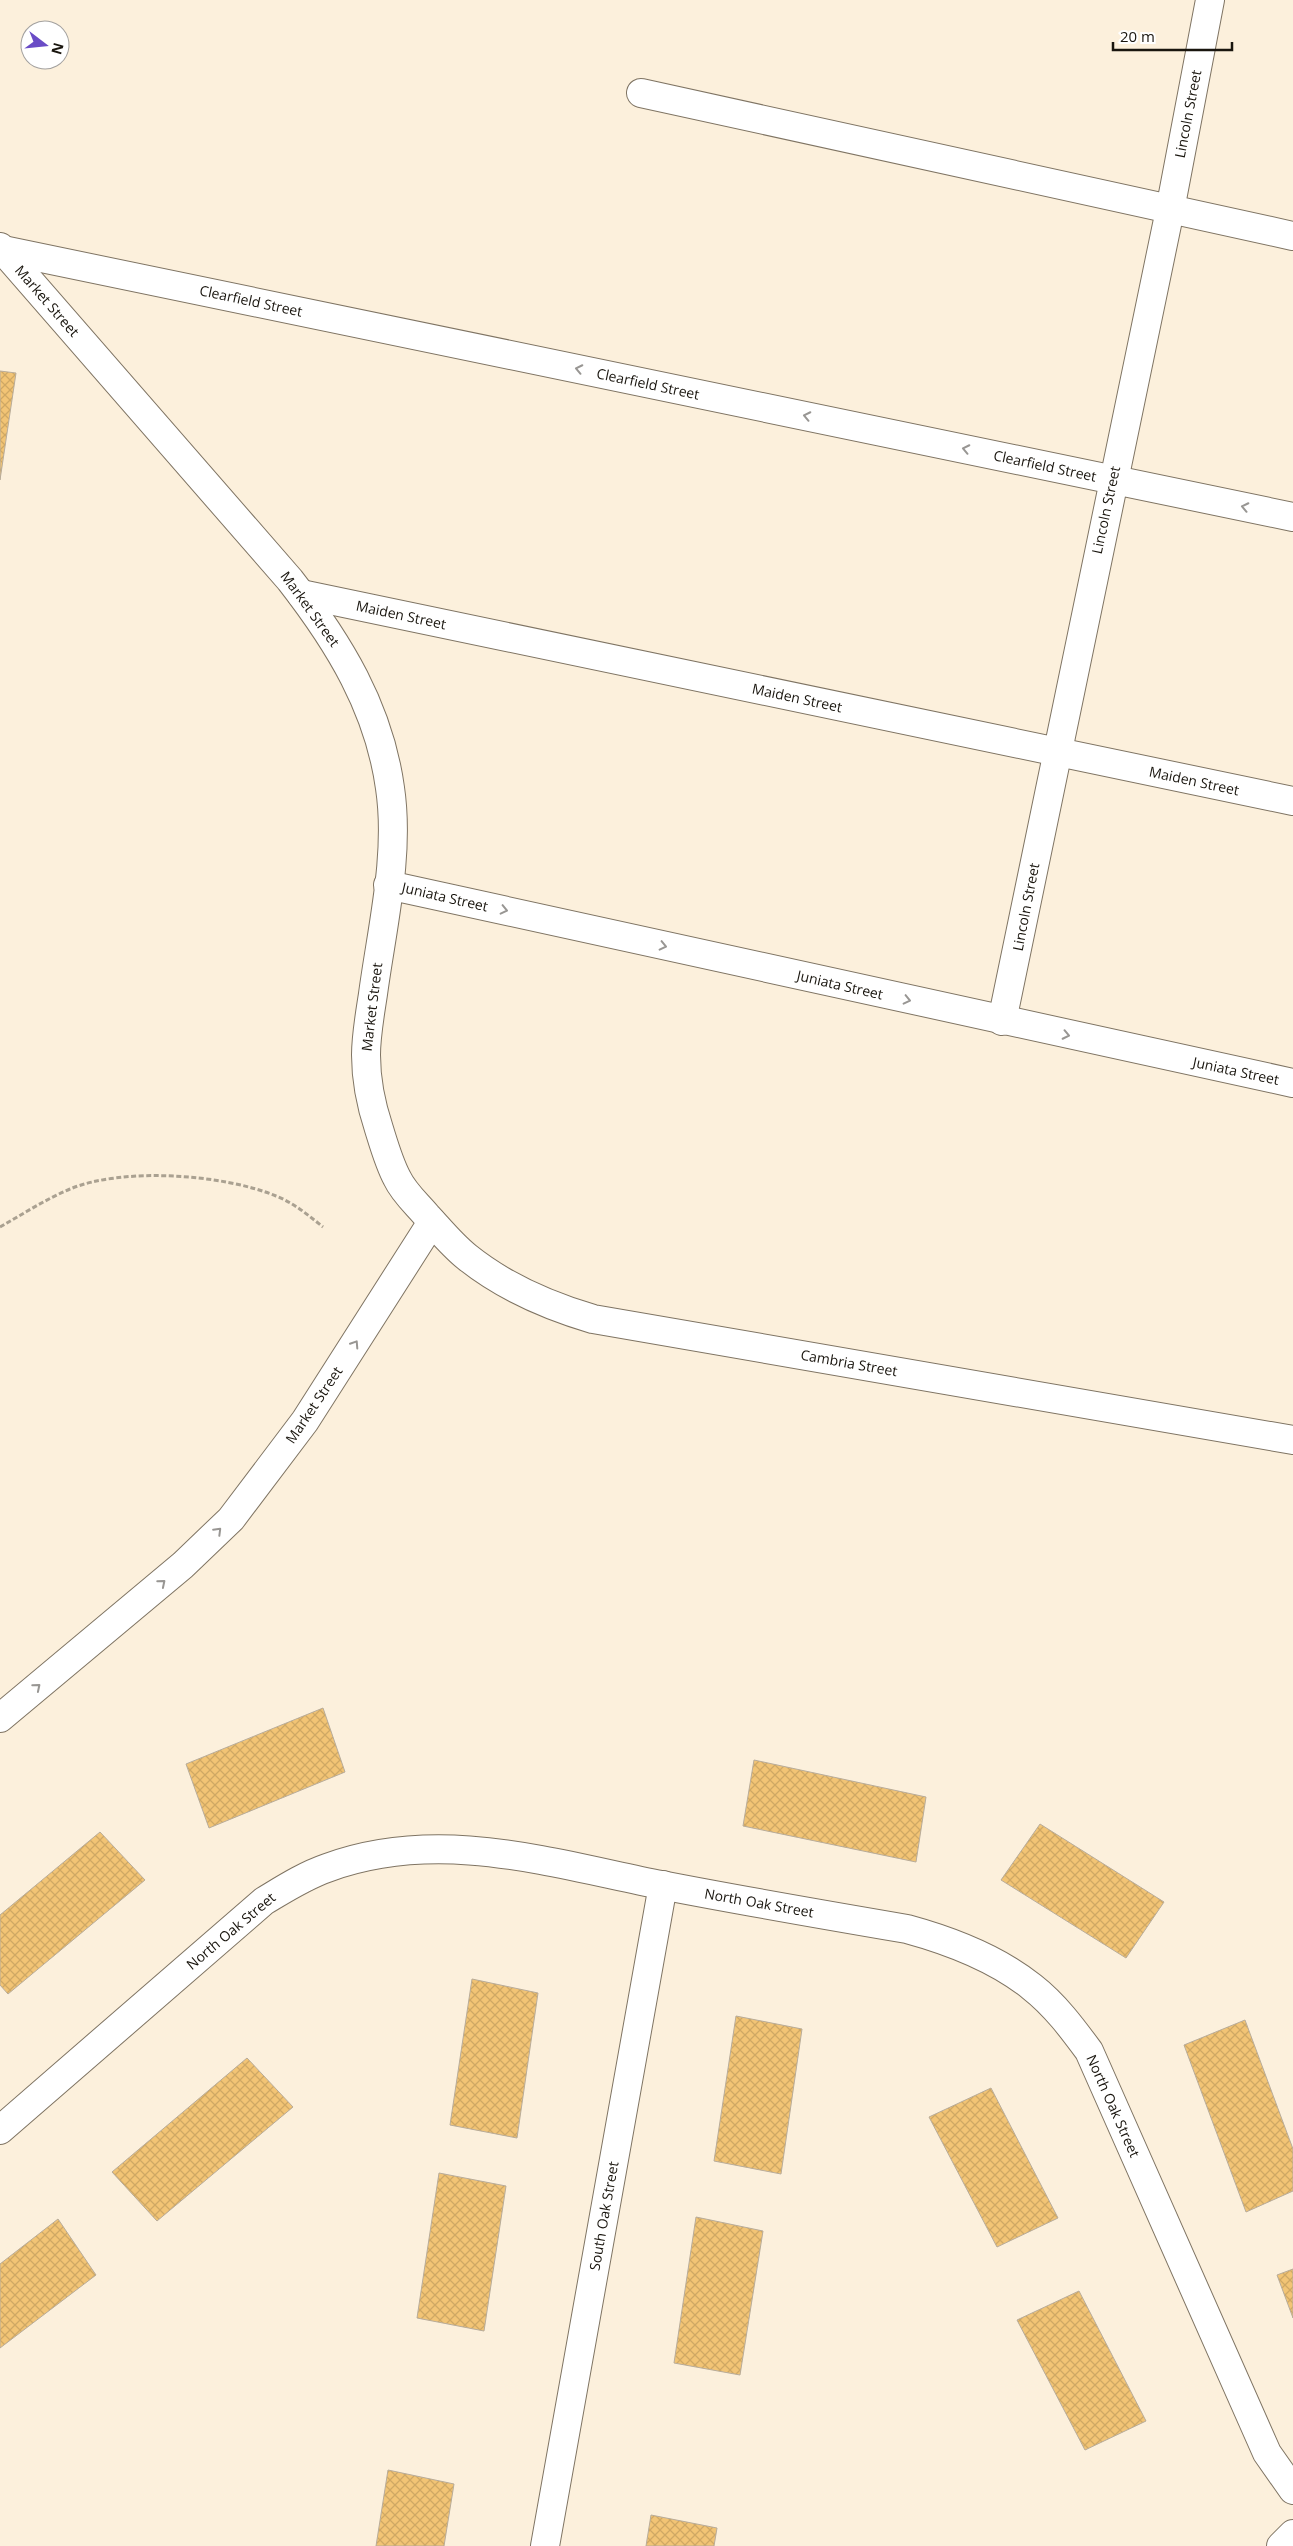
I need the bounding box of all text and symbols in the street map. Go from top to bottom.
north arrow [20,20,70,70]
scale bar [1113,20,1232,52]
text: 20 m [1120,26,1155,46]
text: N [47,41,69,57]
street label: Lincoln Street [1170,68,1205,160]
street label: Market Street [11,261,84,341]
street label: Clearfield Street [198,280,304,321]
street label: Clearfield Street [595,363,701,404]
one-way arrow [575,365,584,375]
one-way arrow [803,412,811,422]
one-way arrow [962,445,971,455]
street label: Clearfield Street [992,445,1098,486]
street label: Lincoln Street [1087,464,1124,556]
one-way arrow [1241,502,1250,513]
street label: Market Street [277,567,344,650]
street label: Maiden Street [354,596,448,633]
street label: Maiden Street [750,679,844,716]
street label: Maiden Street [1147,762,1241,799]
street label: Lincoln Street [1008,861,1043,953]
street label: Juniata Street [398,877,490,916]
one-way arrow [500,905,509,915]
one-way arrow [658,940,667,951]
street label: Market Street [357,962,386,1052]
street label: Juniata Street [793,965,885,1004]
one-way arrow [902,994,911,1005]
one-way arrow [1061,1029,1070,1039]
street label: Juniata Street [1189,1052,1281,1089]
one-way arrow [348,1340,358,1349]
street label: Cambria Street [799,1345,899,1380]
street label: Market Street [281,1362,346,1447]
one-way arrow [213,1528,222,1537]
one-way arrow [156,1581,165,1589]
one-way arrow [32,1684,41,1693]
street label: North Oak Street [703,1884,815,1921]
street label: North Oak Street [182,1888,279,1973]
street label: North Oak Street [1082,2051,1145,2160]
street label: South Oak Street [585,2160,622,2272]

